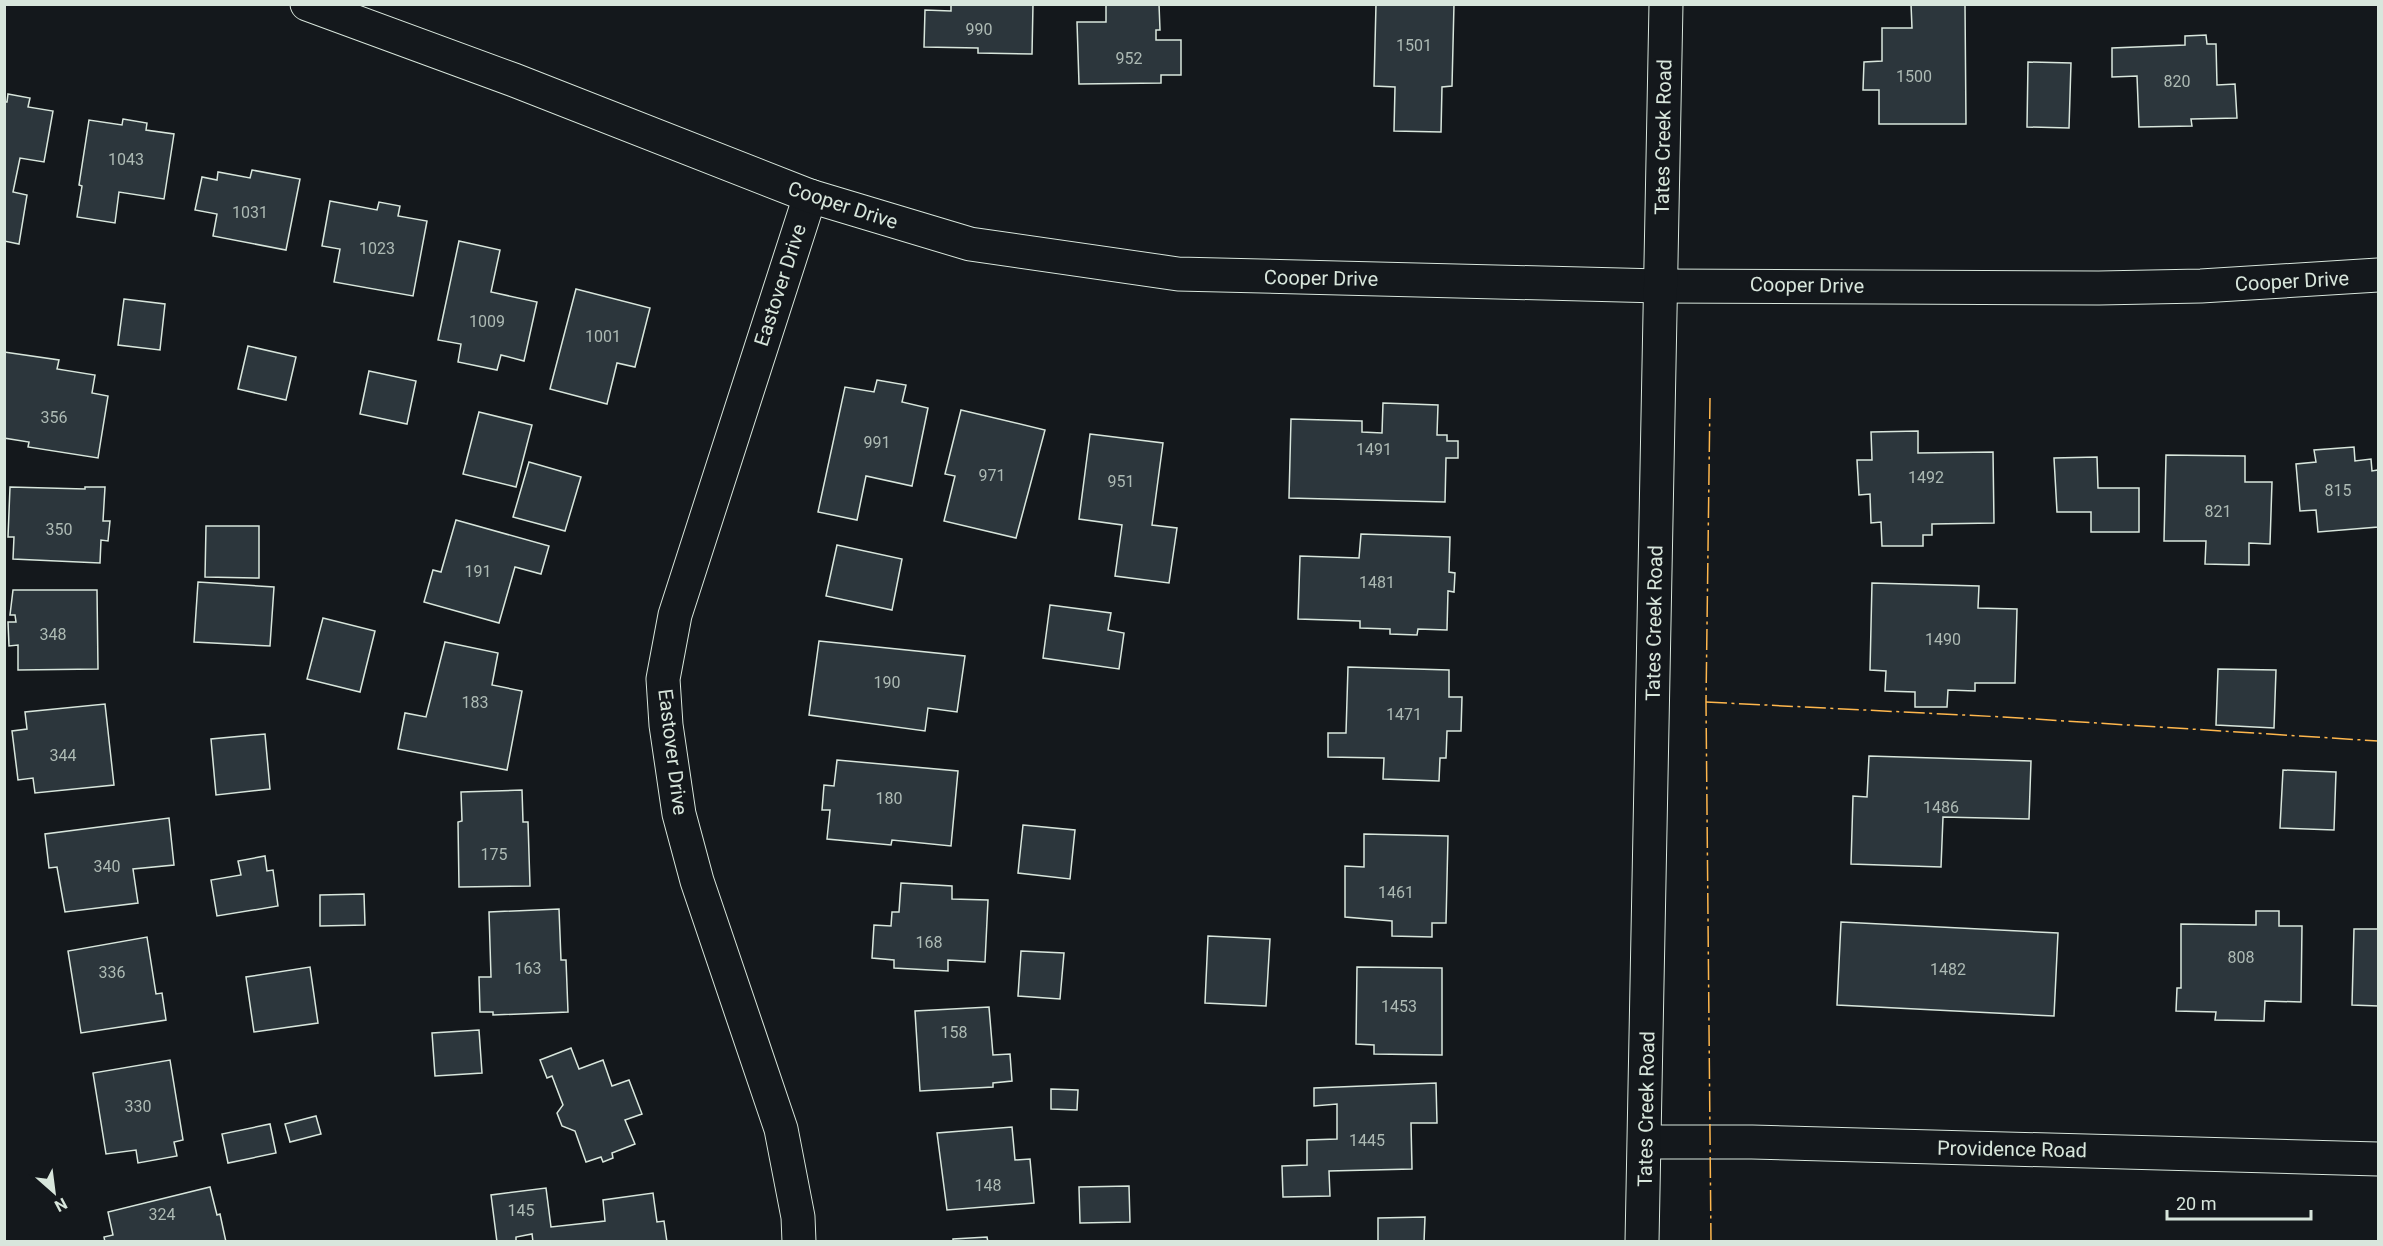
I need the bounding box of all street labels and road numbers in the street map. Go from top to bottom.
street label: Tates Creek Road [1650,59,1676,215]
street label: Cooper Drive [785,176,901,234]
street label: Eastover Drive [749,221,811,349]
street label: Cooper Drive [1264,265,1378,291]
street label: Cooper Drive [2234,266,2350,296]
street label: Cooper Drive [1750,272,1864,298]
street label: Tates Creek Road [1641,545,1667,701]
street label: Eastover Drive [653,688,693,816]
street label: Tates Creek Road [1633,1031,1659,1187]
street label: Providence Road [1937,1136,2087,1162]

